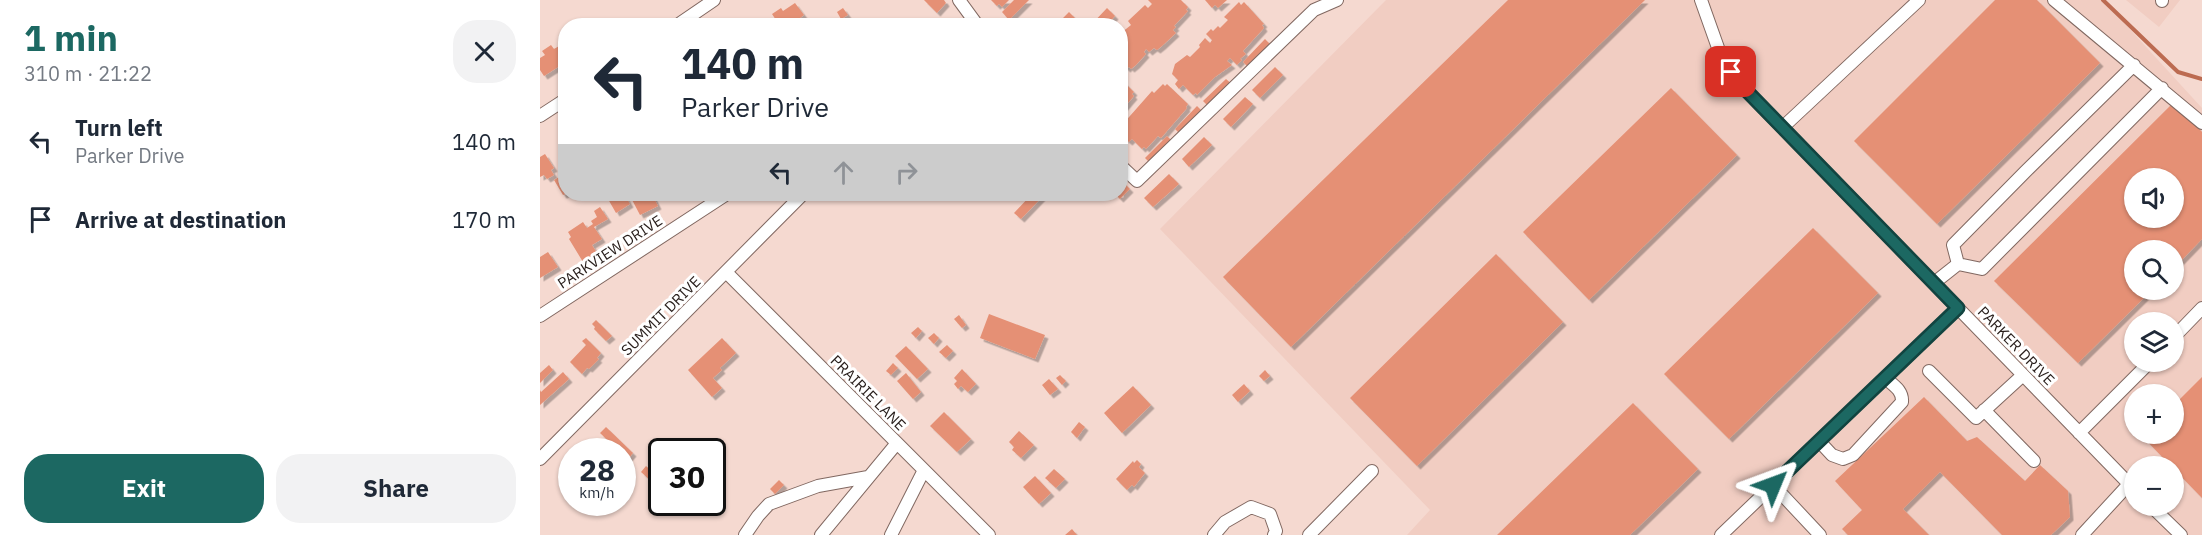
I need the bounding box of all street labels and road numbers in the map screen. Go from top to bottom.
street label: PARKVIEW DRIVE [554,211,666,293]
street label: SUMMIT DRIVE [617,272,704,359]
street label: PARKER DRIVE [1974,302,2059,389]
street label: PRAIRIE LANE [827,351,910,434]

